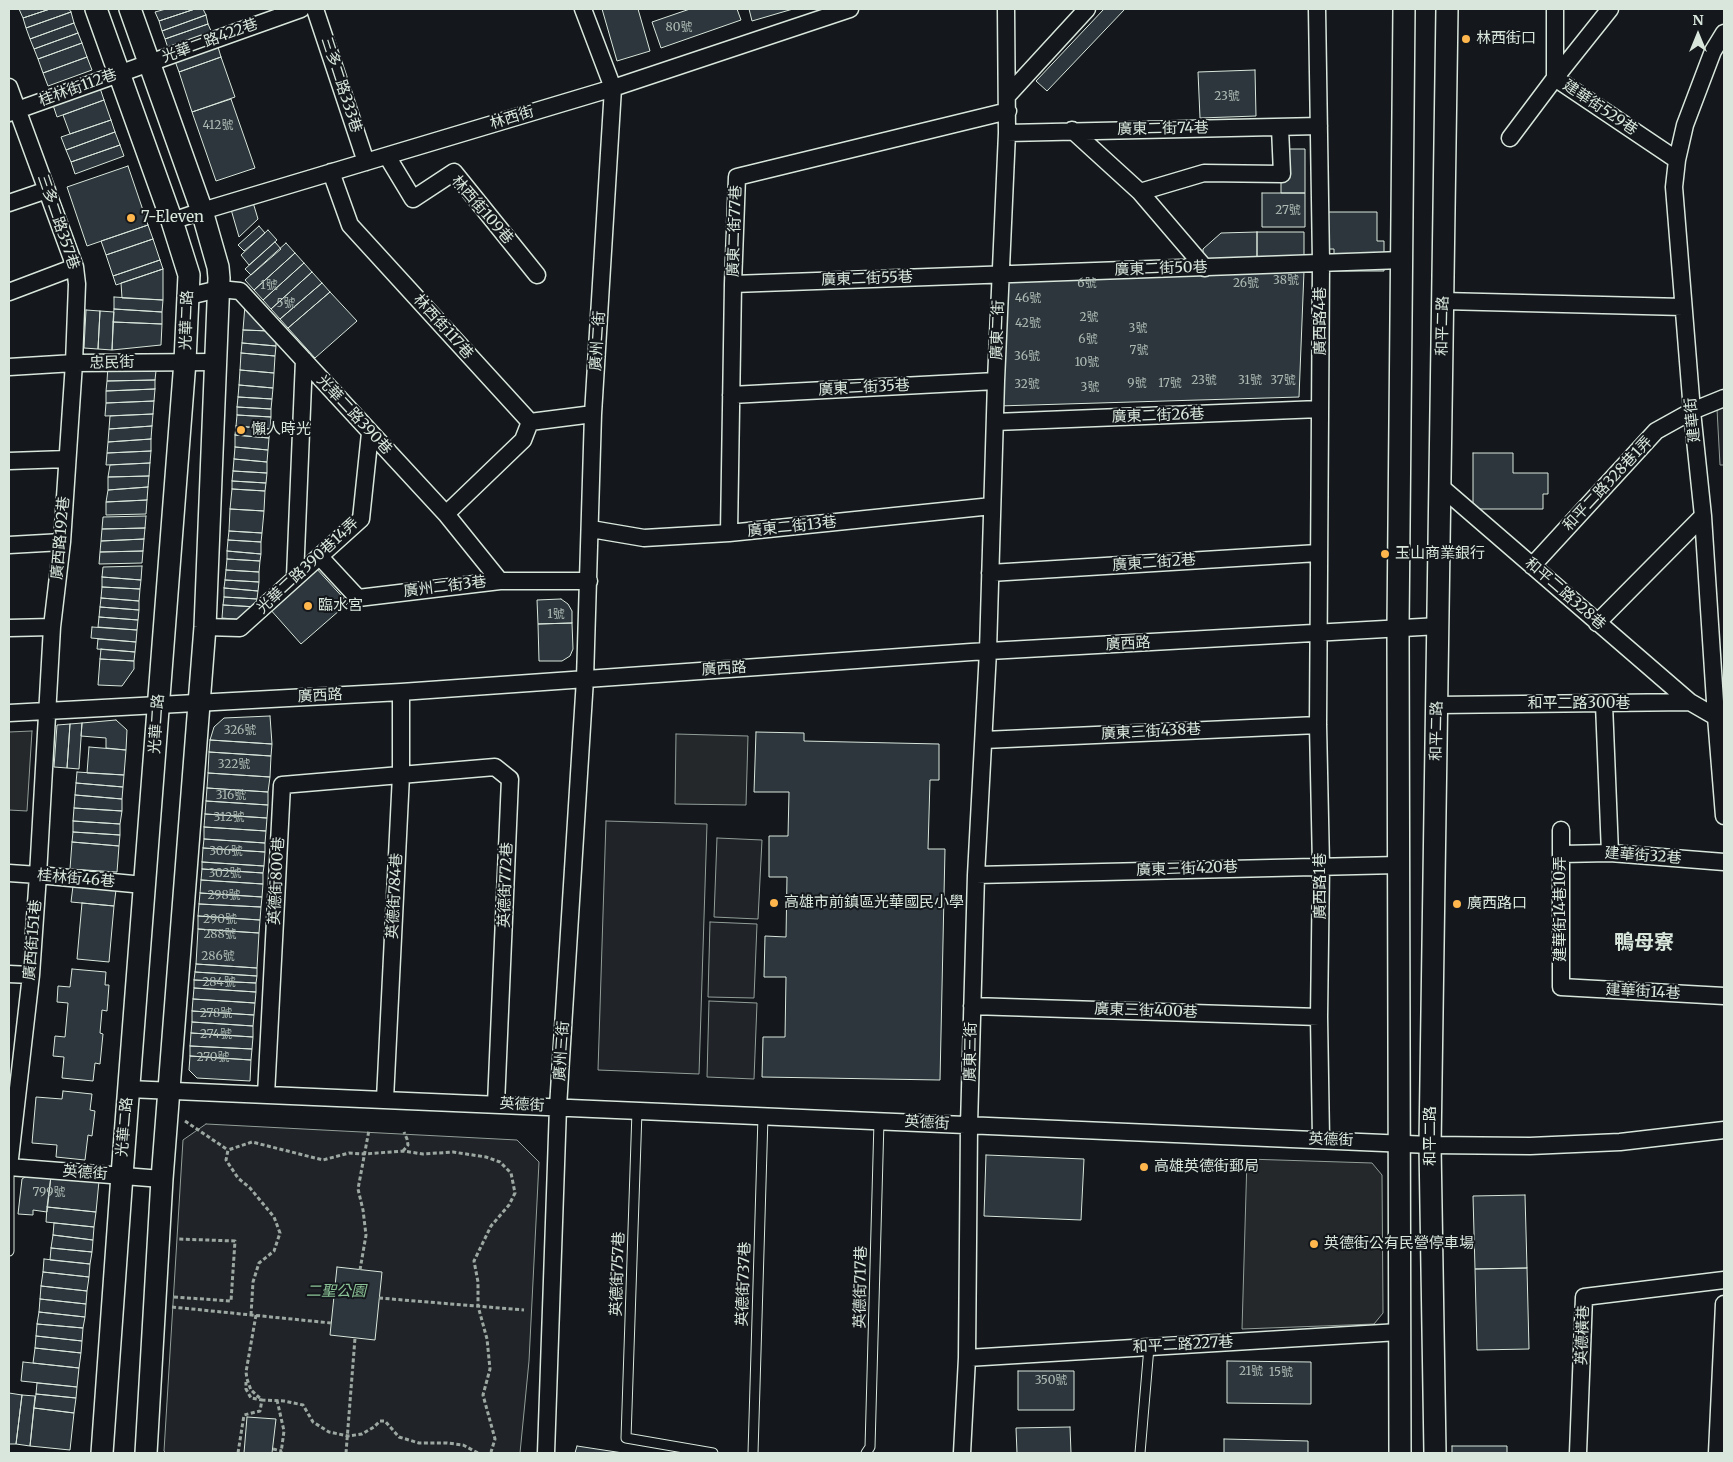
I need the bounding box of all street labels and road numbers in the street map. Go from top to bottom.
street label: 光華二路422巷 [159,15,261,67]
street label: 三多二路333巷 [317,35,365,135]
street label: 桂林街112巷 [36,66,120,110]
street label: 建華街529巷 [1559,77,1641,139]
street label: 林西街 [488,103,536,133]
street label: 廣東二街74巷 [1117,119,1209,139]
street label: 三多二路357巷 [33,172,83,272]
street label: 林西街109巷 [447,172,517,248]
street label: 廣東二街77巷 [724,185,746,277]
street label: 廣東二街50巷 [1114,258,1208,280]
street label: 廣東二街55巷 [821,268,913,290]
street label: 廣西路4巷 [1312,286,1330,356]
street label: 光華二路 [177,290,197,350]
street label: 林西街117巷 [409,291,477,363]
street label: 和平二路 [1433,296,1453,356]
street label: 廣東二街 [988,300,1008,360]
street label: 廣州二街 [587,310,609,372]
street label: 忠民街 [89,354,135,372]
street label: 光華二路390巷 [313,372,395,458]
street label: 廣東二街35巷 [818,377,910,399]
street label: 建華街 [1682,397,1704,443]
street label: 廣東二街26巷 [1111,405,1205,427]
street label: 和平二路328巷1弄 [1560,433,1656,535]
street label: 廣西路192巷 [48,496,74,580]
street label: 廣東二街13巷 [746,513,838,541]
street label: 光華二路390巷14弄 [254,514,362,618]
street label: 廣東二街2巷 [1112,551,1196,575]
street label: 和平二路328巷 [1521,554,1609,634]
street label: 廣州二街3巷 [402,573,488,601]
street label: 廣西路 [1105,634,1151,654]
street label: 廣西路 [701,658,747,680]
street label: 廣西路 [297,686,343,706]
street label: 光華二路 [146,693,168,755]
street label: 和平二路300巷 [1528,695,1630,713]
street label: 和平二路 [1427,701,1447,761]
street label: 廣東三街438巷 [1100,720,1202,744]
street label: 英德街800巷 [266,836,288,926]
street label: 英德街772巷 [496,842,516,928]
street label: 建華街32巷 [1604,844,1682,868]
street label: 英德街784巷 [384,852,406,940]
street label: 廣西路1巷 [1312,853,1330,919]
street label: 建華街14巷10弄 [1552,856,1570,962]
street label: 廣東三街420巷 [1136,858,1238,880]
street label: 桂林街46巷 [36,867,116,891]
street label: 廣西街151巷 [21,899,45,981]
street label: 建華街14巷 [1605,981,1681,1003]
street label: 廣東三街400巷 [1094,1000,1198,1022]
street label: 廣州三街 [551,1020,573,1082]
street label: 廣東三街 [961,1022,981,1082]
street label: 英德街 [499,1095,545,1115]
street label: 光華二路 [113,1096,137,1158]
street label: 和平二路 [1422,1106,1440,1166]
street label: 英德街 [904,1113,950,1133]
street label: 英德街 [1308,1130,1354,1150]
street label: 英德街 [62,1162,108,1184]
street label: 英德街757巷 [608,1231,628,1317]
street label: 英德街737巷 [734,1241,754,1327]
street label: 英德街717巷 [851,1245,871,1329]
street label: 英德橫巷 [1573,1305,1593,1365]
street label: 和平二路227巷 [1132,1333,1234,1357]

